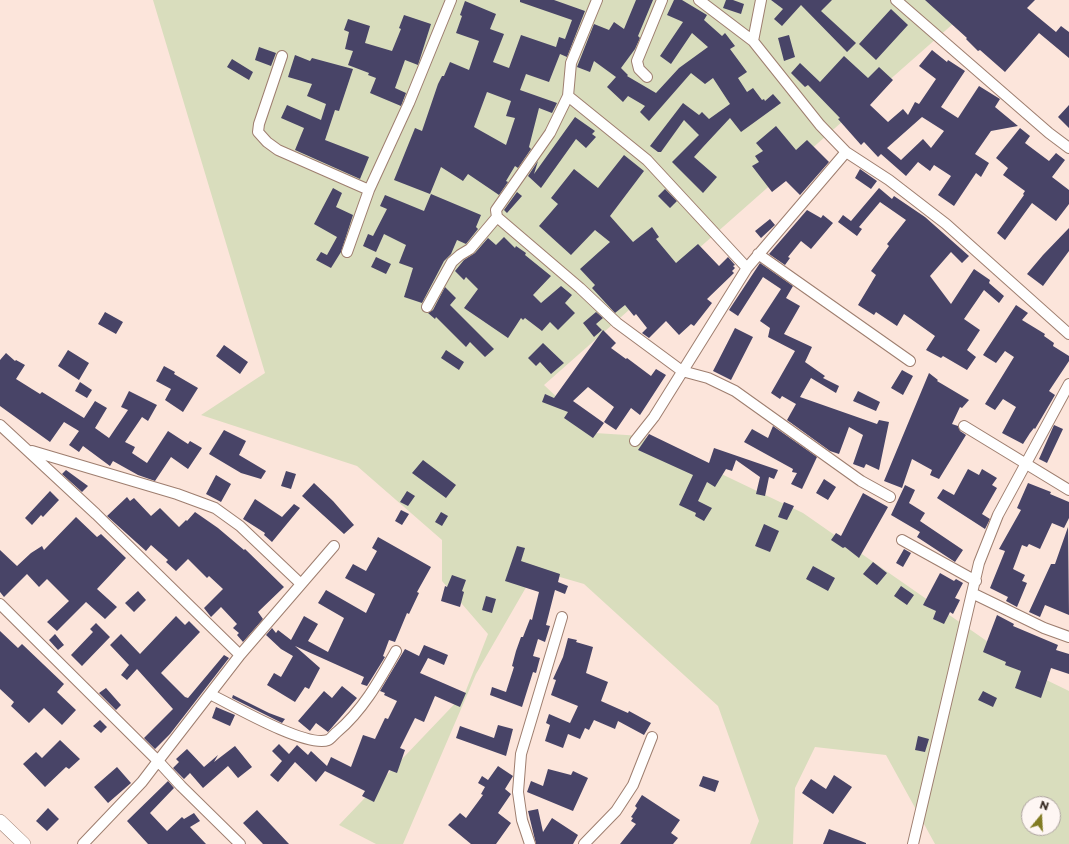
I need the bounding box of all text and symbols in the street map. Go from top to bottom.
north arrow [1021,796,1061,836]
text: N [1038,798,1051,814]

